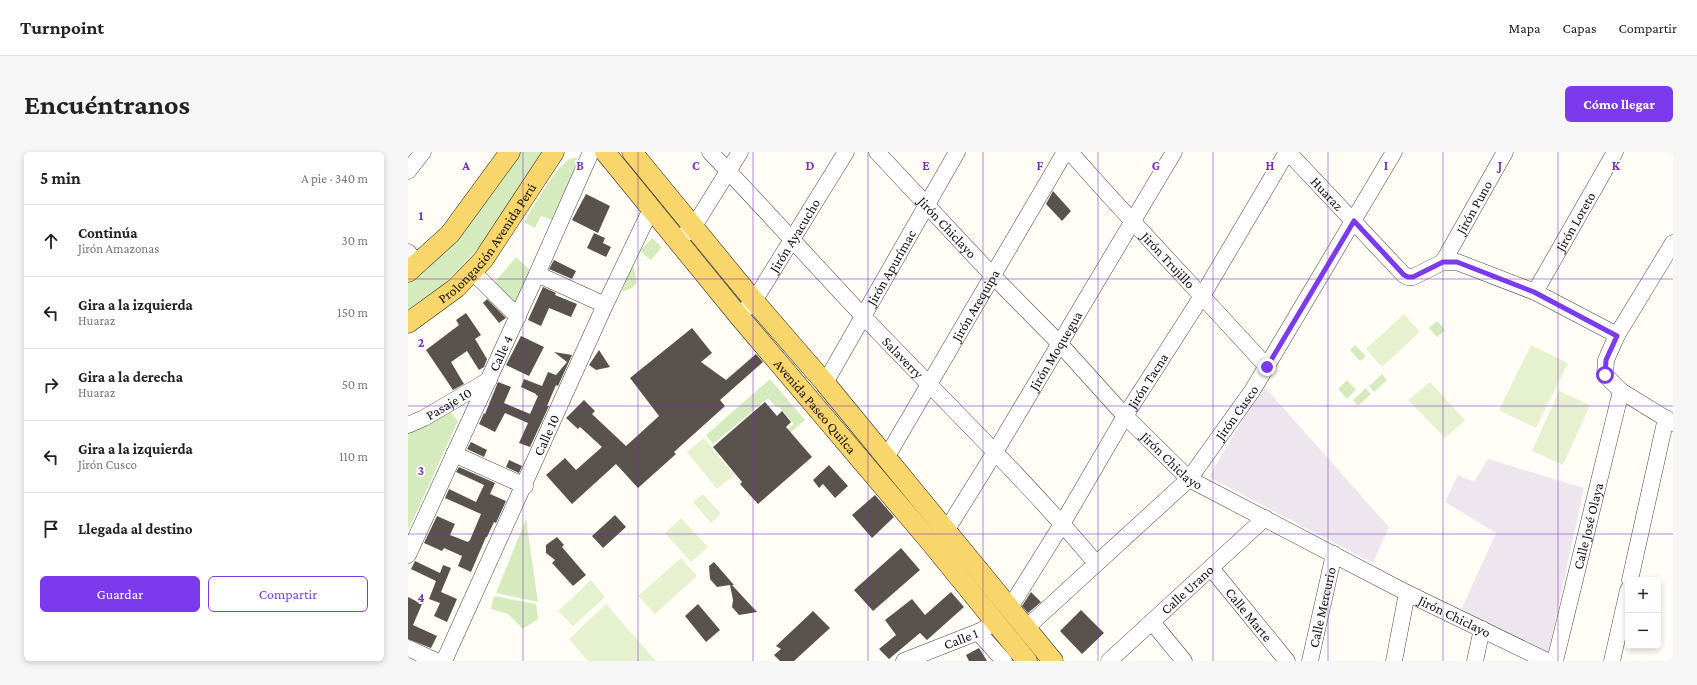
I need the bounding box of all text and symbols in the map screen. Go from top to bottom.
text: Turnpoint [20,17,104,38]
text: Mapa [1509,20,1541,36]
text: Capas [1563,20,1597,36]
text: Compartir [1619,20,1677,36]
button: Cómo llegar [1565,86,1673,122]
text: Encuéntranos [24,89,190,120]
text: A [461,158,470,173]
text: B [576,158,584,173]
text: C [692,158,700,173]
text: D [806,158,815,173]
text: E [922,158,930,173]
text: F [1037,158,1044,173]
text: G [1152,158,1160,173]
text: H [1266,158,1275,173]
text: I [1384,158,1388,173]
text: J [1496,158,1502,173]
text: K [1612,158,1621,173]
text: 5 min [40,169,81,188]
text: A pie · 340 m [301,171,368,186]
street label: Huaraz [1307,173,1347,214]
street label: Jirón Puno [1452,178,1495,238]
street label: Prolongación Avenida Perú [435,179,540,306]
street label: Jirón Loreto [1551,189,1599,256]
street label: Jirón Chiclayo [913,192,980,261]
street label: Jirón Ayacucho [765,196,823,277]
text: 1 [419,208,424,223]
text: Continúa [78,225,138,241]
street label: Jirón Apurímac [862,227,919,310]
street label: Jirón Trujillo [1137,227,1198,292]
icon: ahead [40,230,62,252]
text: 30 m [342,233,368,248]
text: Jirón Amazonas [78,241,159,256]
street label: Jirón Arequipa [947,266,1003,346]
text: Gira a la izquierda [78,297,193,313]
icon: left [40,302,62,324]
text: 150 m [337,305,368,320]
street label: Jirón Moquegua [1025,307,1086,395]
text: Huaraz [78,313,115,328]
street label: Calle 4 [485,333,516,374]
street label: Salaverry [879,333,927,382]
text: 2 [418,335,425,350]
street label: Jirón Tacna [1123,349,1172,413]
street label: Avenida Paseo Quilca [771,356,860,457]
route end [1258,358,1276,376]
route start [1596,366,1614,384]
text: Gira a la derecha [78,369,183,385]
icon: right [40,374,62,396]
text: 50 m [342,377,368,392]
street label: Jirón Cusco [1210,382,1262,445]
street label: Pasaje 10 [423,384,474,423]
text: Huaraz [78,385,115,400]
street label: Calle 10 [530,412,562,458]
street label: Jirón Chiclayo [1136,427,1205,493]
text: Gira a la izquierda [78,441,193,457]
icon: left [40,446,62,468]
text: 110 m [339,449,368,464]
text: Jirón Cusco [78,457,137,472]
text: 3 [418,463,424,478]
street label: Calle José Olaya [1570,481,1606,571]
icon: arrive [40,518,62,540]
text: Llegada al destino [78,521,193,537]
street label: Calle Urano [1158,561,1217,617]
street label: Calle Mercurio [1305,565,1339,649]
button: Guardar [40,576,200,612]
button: Compartir [208,576,368,612]
map controls [1625,577,1661,649]
button: + [1625,577,1661,613]
street label: Calle Marte [1222,584,1276,645]
text: 4 [417,590,425,605]
street label: Jirón Chiclayo [1414,591,1493,640]
button: − [1625,613,1661,649]
street label: Calle 1 [941,625,981,653]

